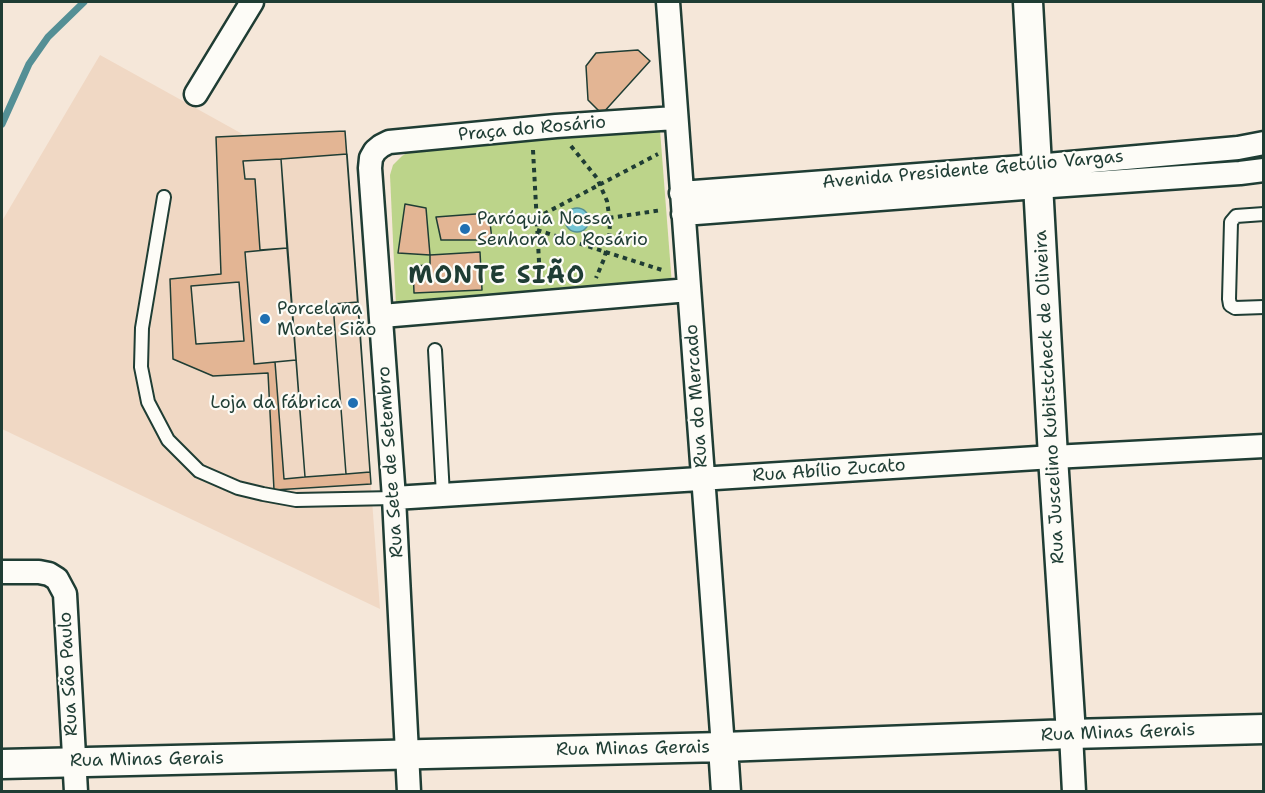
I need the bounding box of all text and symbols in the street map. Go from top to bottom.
street label: Praça do Rosário [457,112,607,146]
street label: Avenida Presidente Getúlio Vargas [821,146,1125,194]
place label: Paróquia Nossa Senhora do Rosário [477,208,648,250]
marker: Paróquia Nossa Senhora do Rosário [458,222,472,236]
street label: Rua Juscelino Kubitstcheck de Oliveira [1030,229,1070,565]
district label: MONTE SIÃO [408,263,586,291]
place label: Porcelana Monte Sião [277,298,376,340]
marker: Porcelana Monte Sião [258,312,272,326]
street label: Rua do Mercado [681,323,713,469]
street label: Rua Sete de Setembro [374,365,408,559]
place label: Loja da fábrica [210,392,341,414]
marker: Loja da fábrica [346,396,360,410]
street label: Rua Abílio Zucato [752,455,906,487]
street label: Rua São Paulo [55,611,83,737]
street label: Rua Minas Gerais [1040,720,1196,746]
street label: Rua Minas Gerais [556,737,710,761]
street label: Rua Minas Gerais [70,748,224,772]

